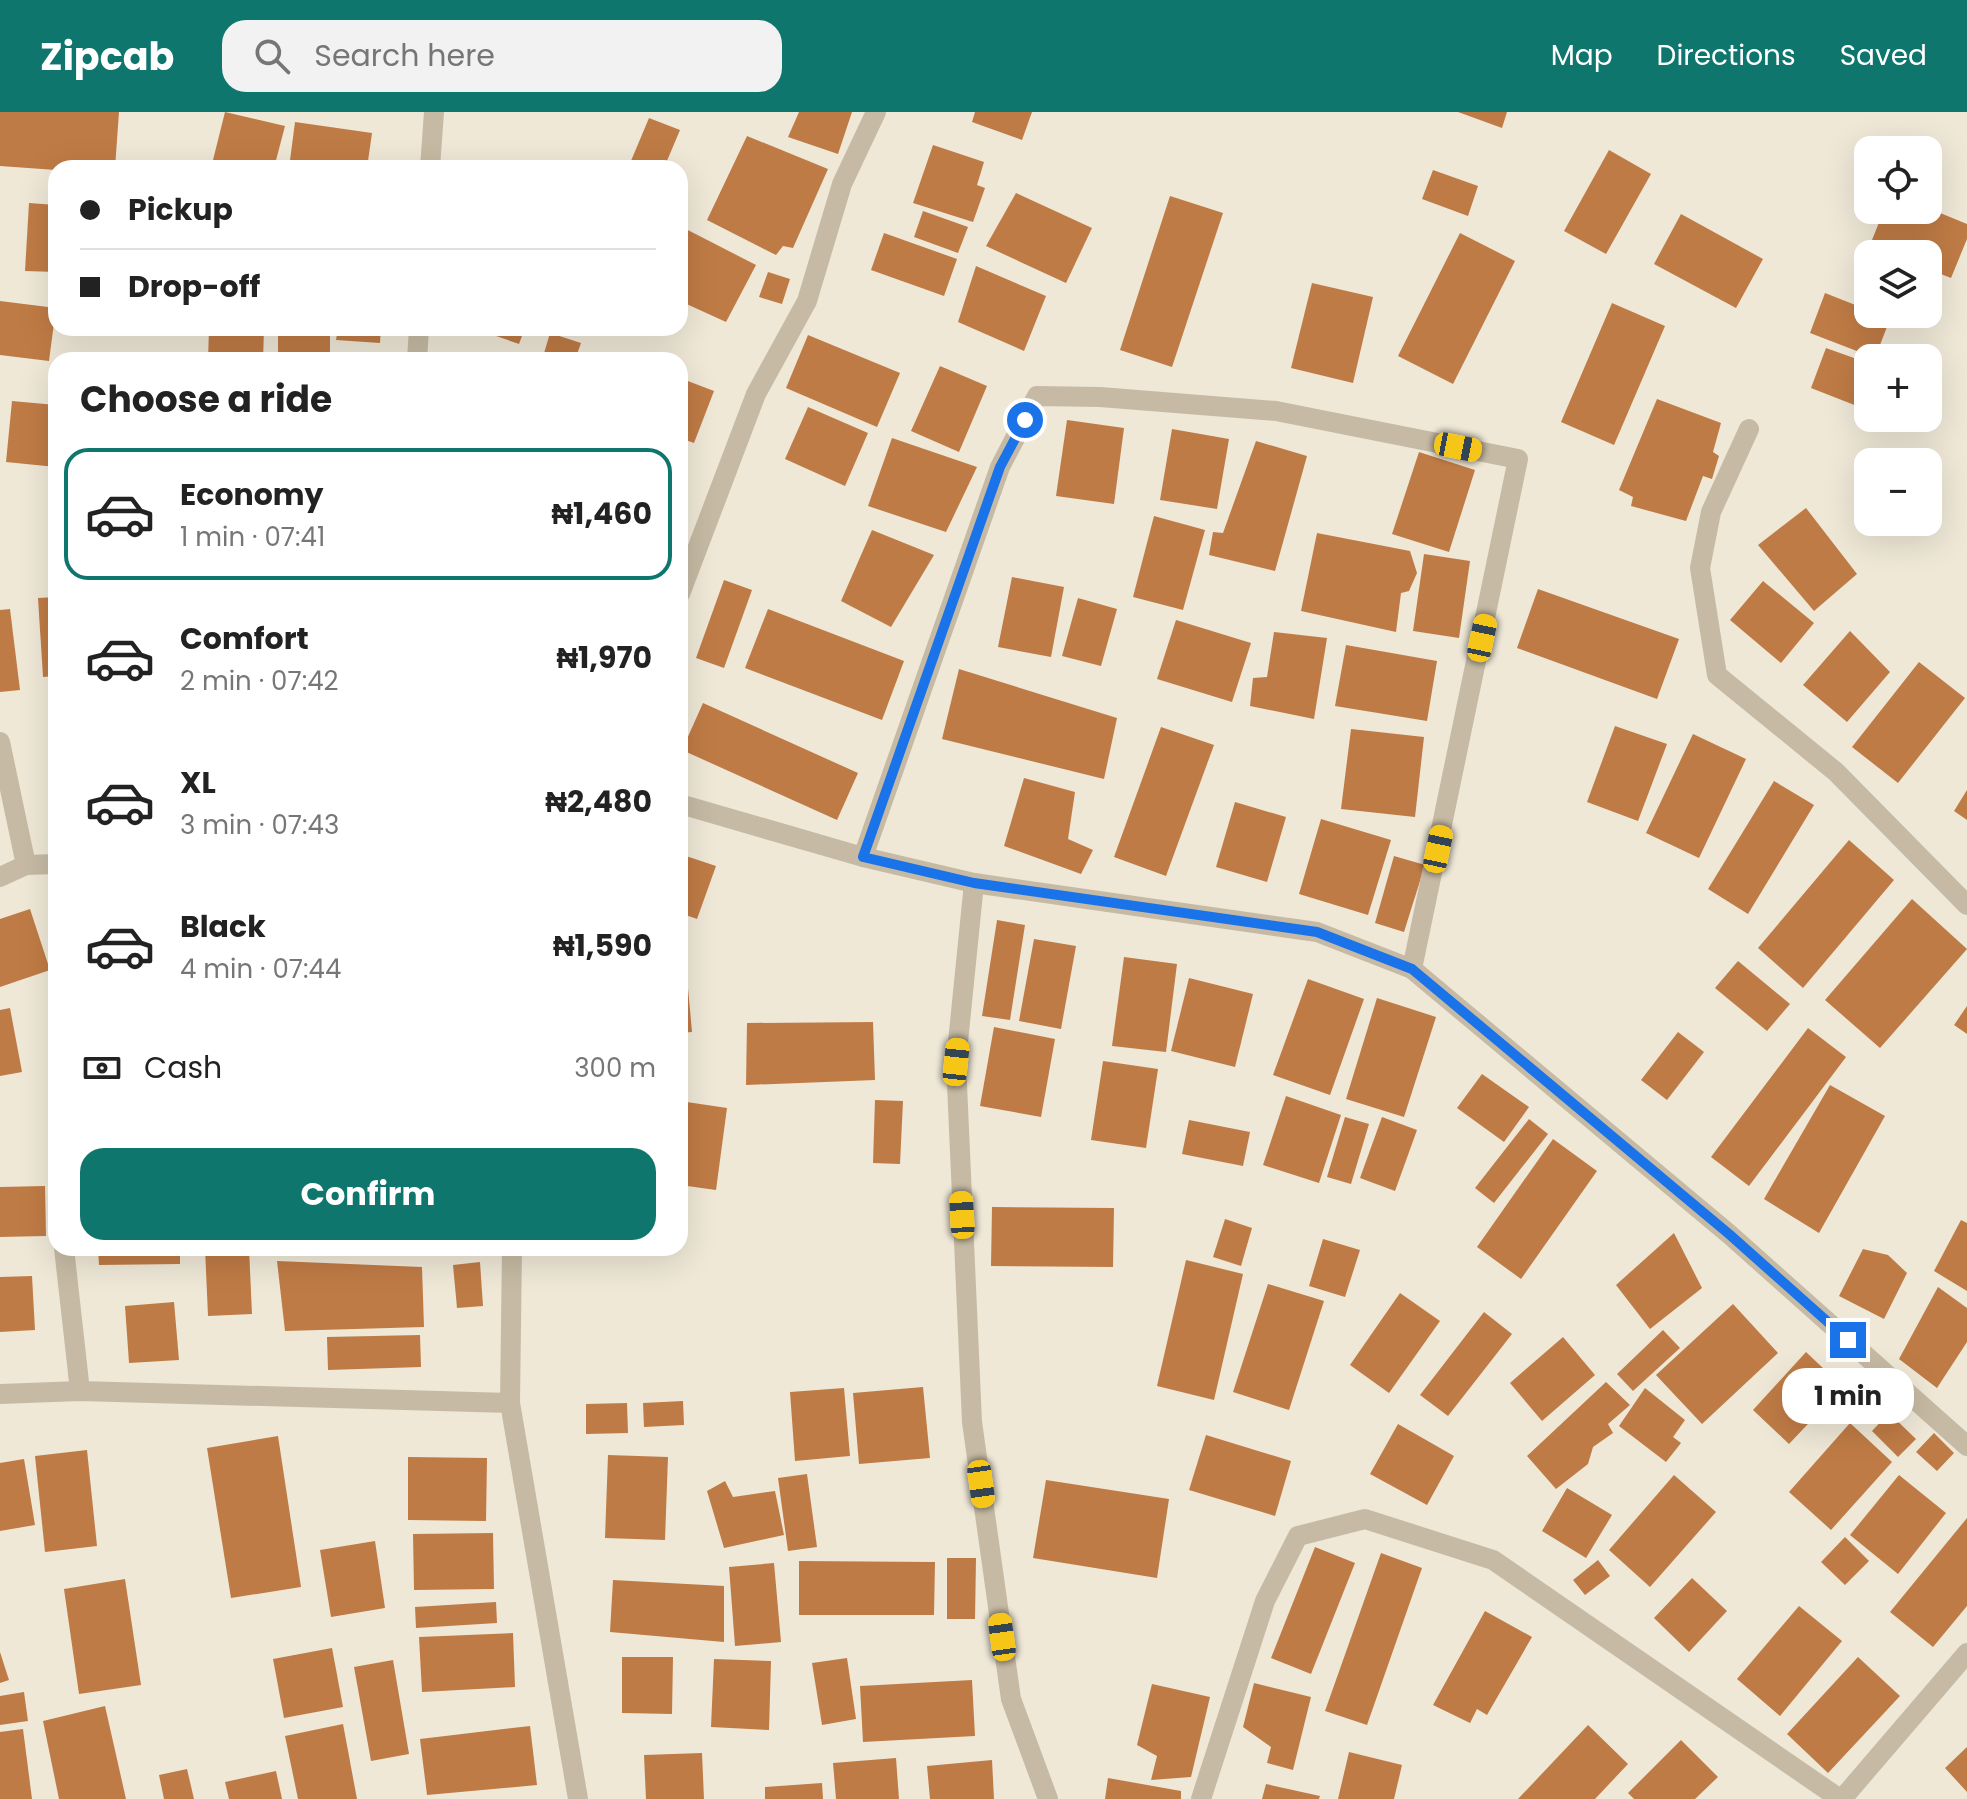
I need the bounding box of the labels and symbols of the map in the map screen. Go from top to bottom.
route start [1007,402,1043,438]
car [1432,431,1484,463]
car [1465,612,1499,664]
car [1421,823,1455,875]
car [942,1037,970,1087]
car [949,1190,975,1240]
route end [1830,1322,1866,1358]
callout: 1 min [1782,1368,1914,1424]
car [966,1459,996,1509]
car [987,1612,1017,1662]

